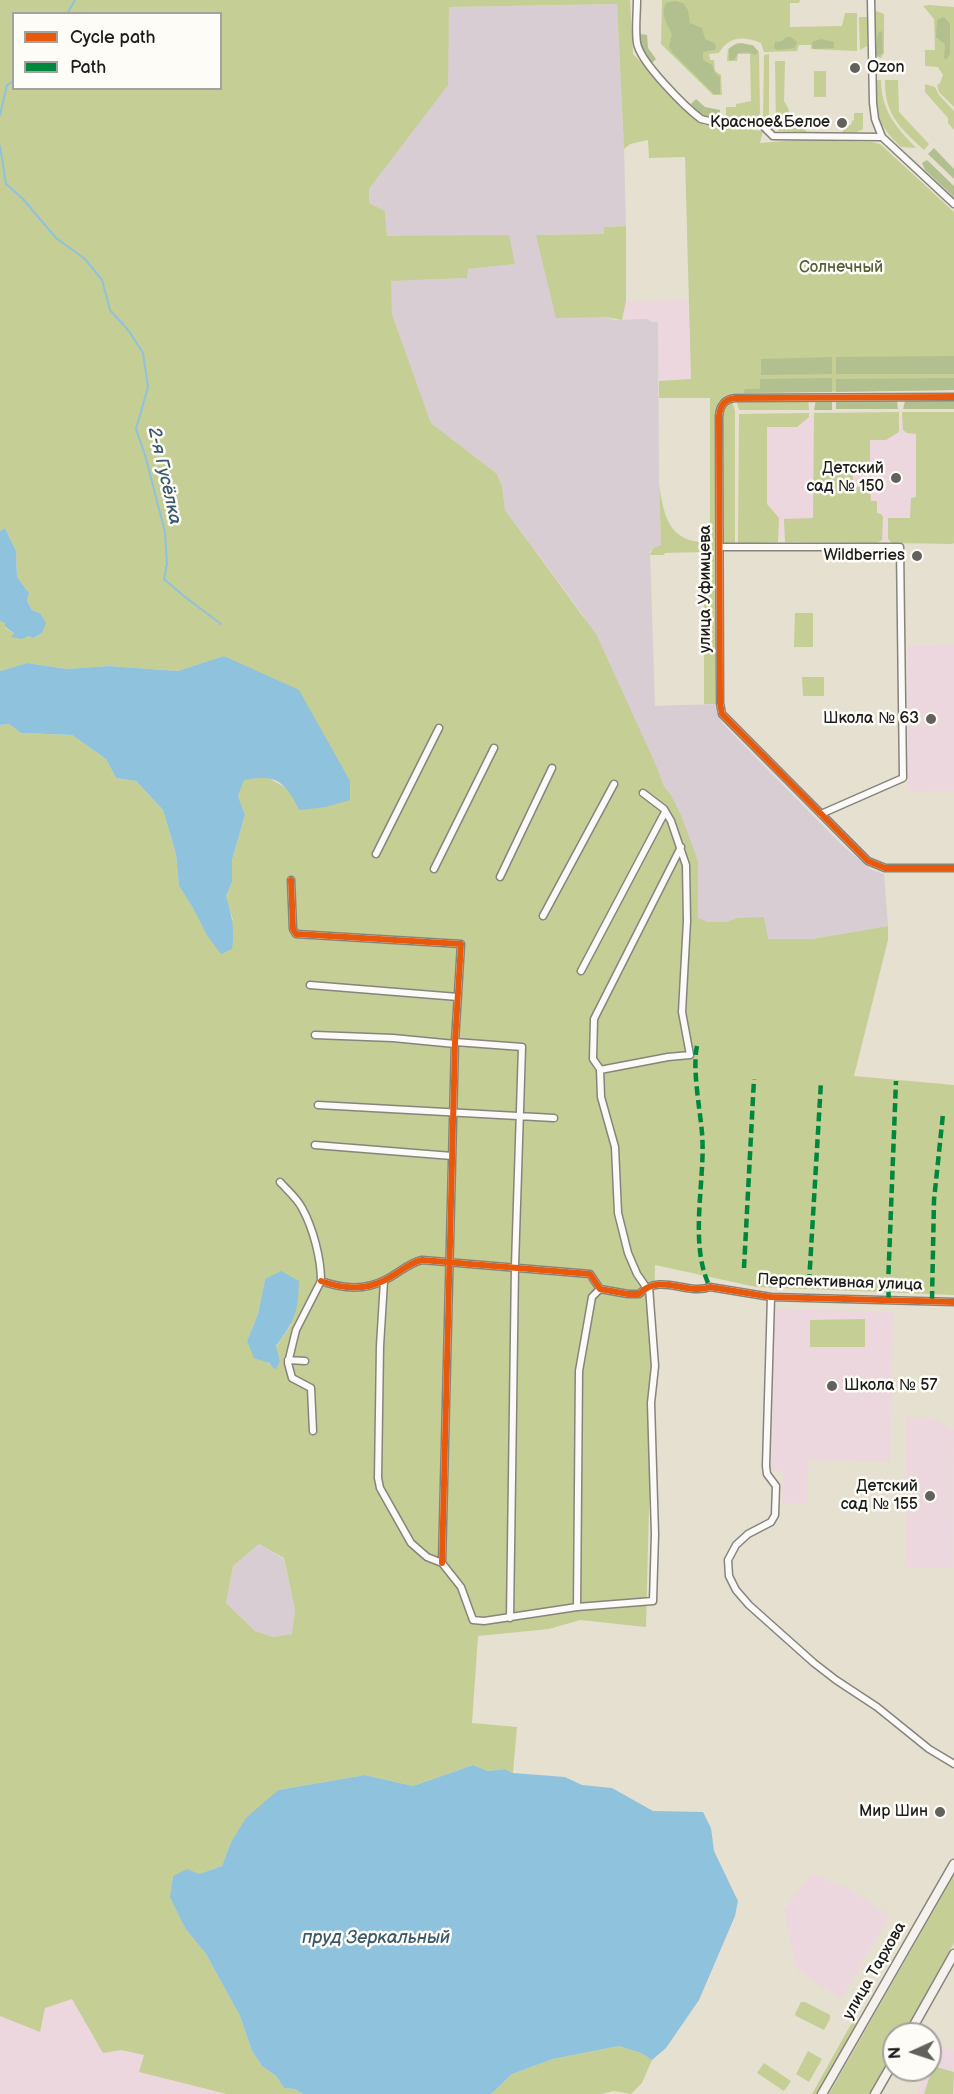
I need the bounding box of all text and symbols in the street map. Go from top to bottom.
legend [12,12,222,90]
text: Cycle path [70,27,156,48]
text: Path [70,57,106,78]
place label: Ozon [867,58,905,78]
marker: Ozon [848,61,862,75]
place label: Красное&Белое [710,113,830,133]
marker: Красное&Белое [835,116,849,130]
park label: Солнечный [799,258,883,278]
water label: 2-я Гусёлка [142,425,186,527]
place label: Детский сад № 150 [806,459,884,497]
marker: Детский сад № 150 [889,471,903,485]
street label: улица Уфимцева [696,525,716,653]
place label: Wildberries [824,546,905,566]
marker: Wildberries [910,549,924,563]
place label: Школа № 63 [823,709,919,729]
marker: Школа № 63 [924,712,938,726]
street label: Перспективная улица [757,1271,923,1295]
place label: Школа № 57 [844,1376,937,1396]
marker: Школа № 57 [825,1379,839,1393]
place label: Детский сад № 155 [841,1477,918,1515]
marker: Детский сад № 155 [923,1489,937,1503]
place label: Мир Шин [859,1802,928,1822]
marker: Мир Шин [933,1805,947,1819]
street label: улица Тархова [839,1919,911,2023]
water label: пруд Зеркальный [302,1927,450,1949]
north arrow [882,2022,942,2082]
text: N [886,2046,905,2059]

